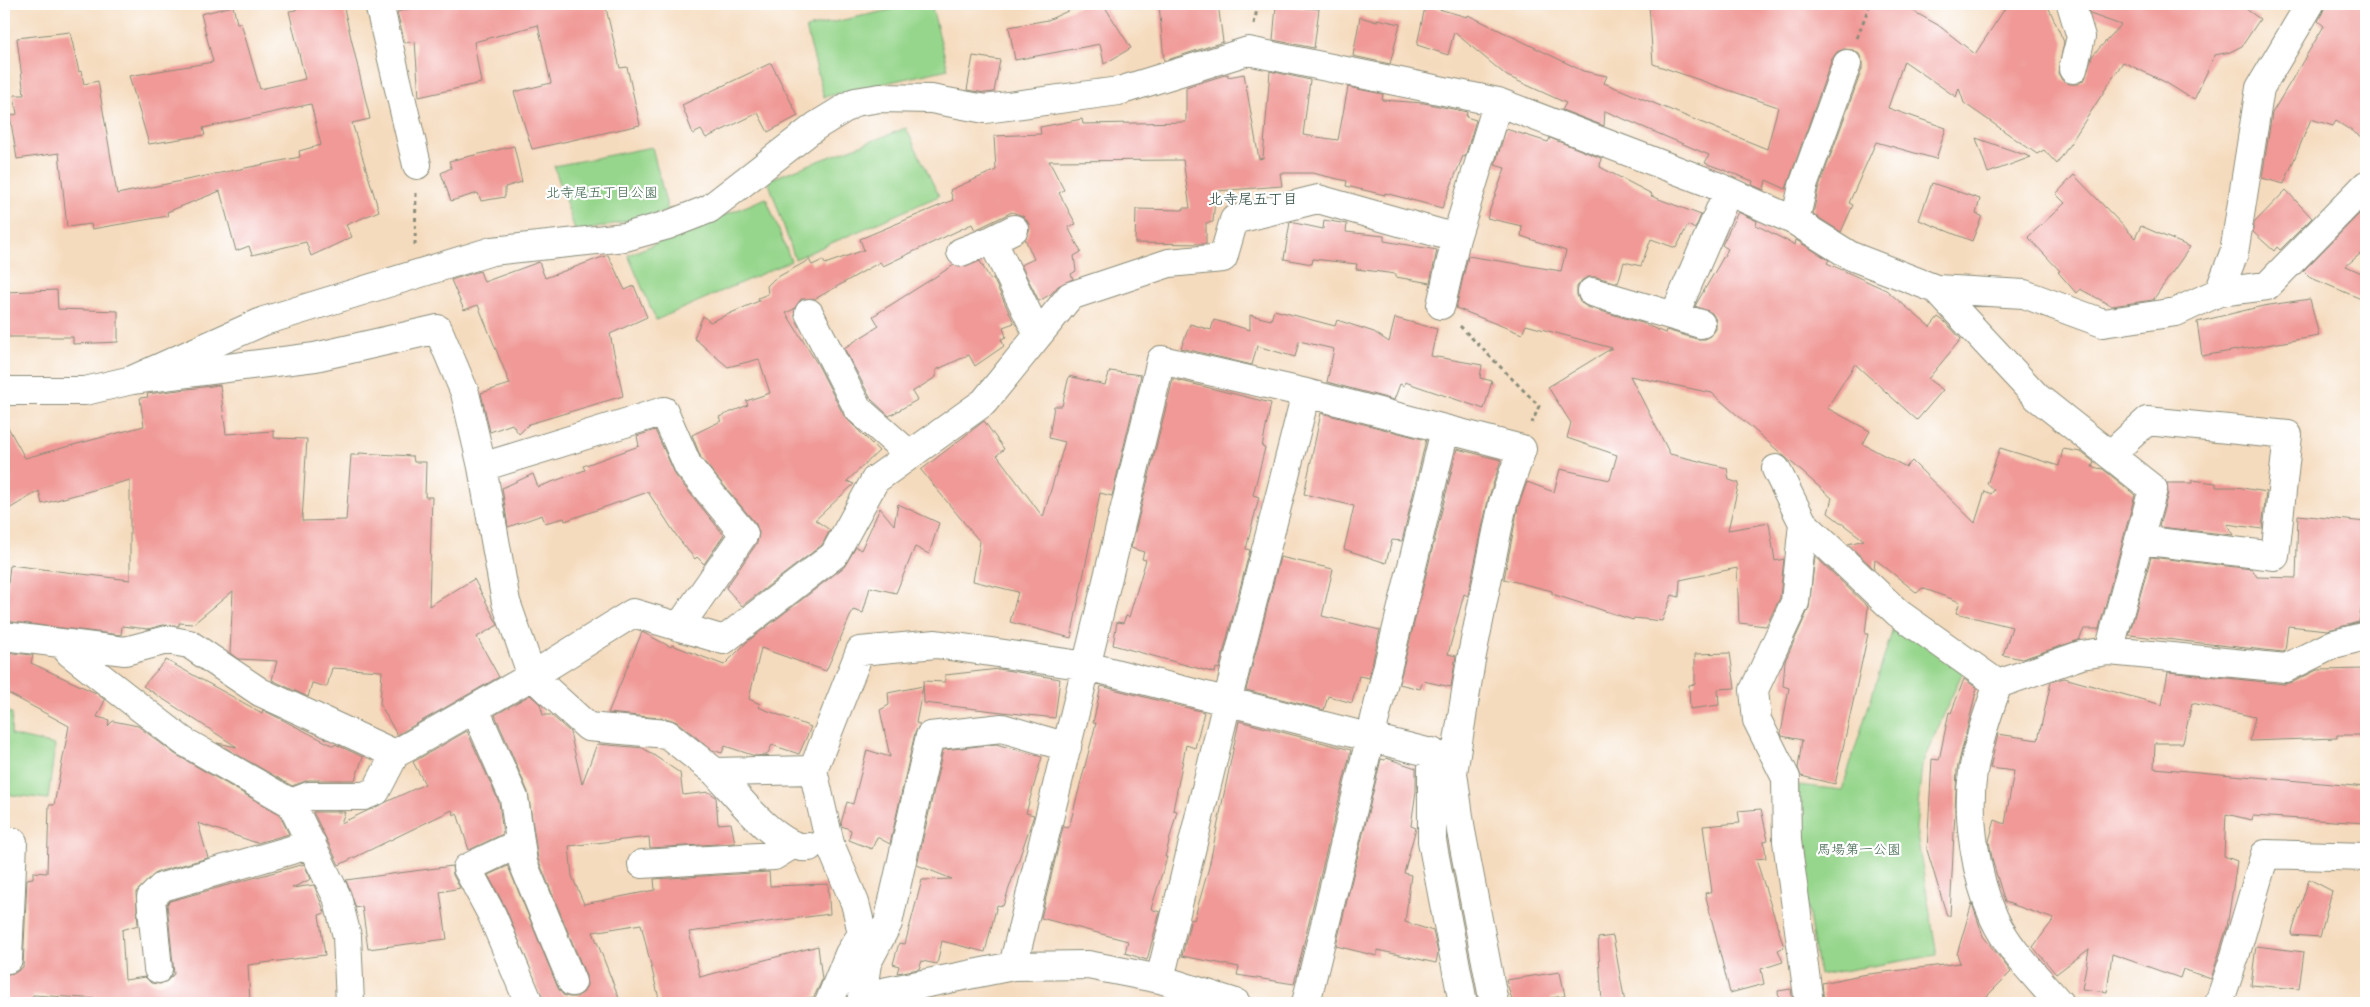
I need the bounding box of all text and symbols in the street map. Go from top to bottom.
park label: 北寺尾五丁目公園 [546,184,658,201]
district label: 北寺尾五丁目 [1208,190,1298,209]
park label: 馬場第一公園 [1817,841,1901,858]

